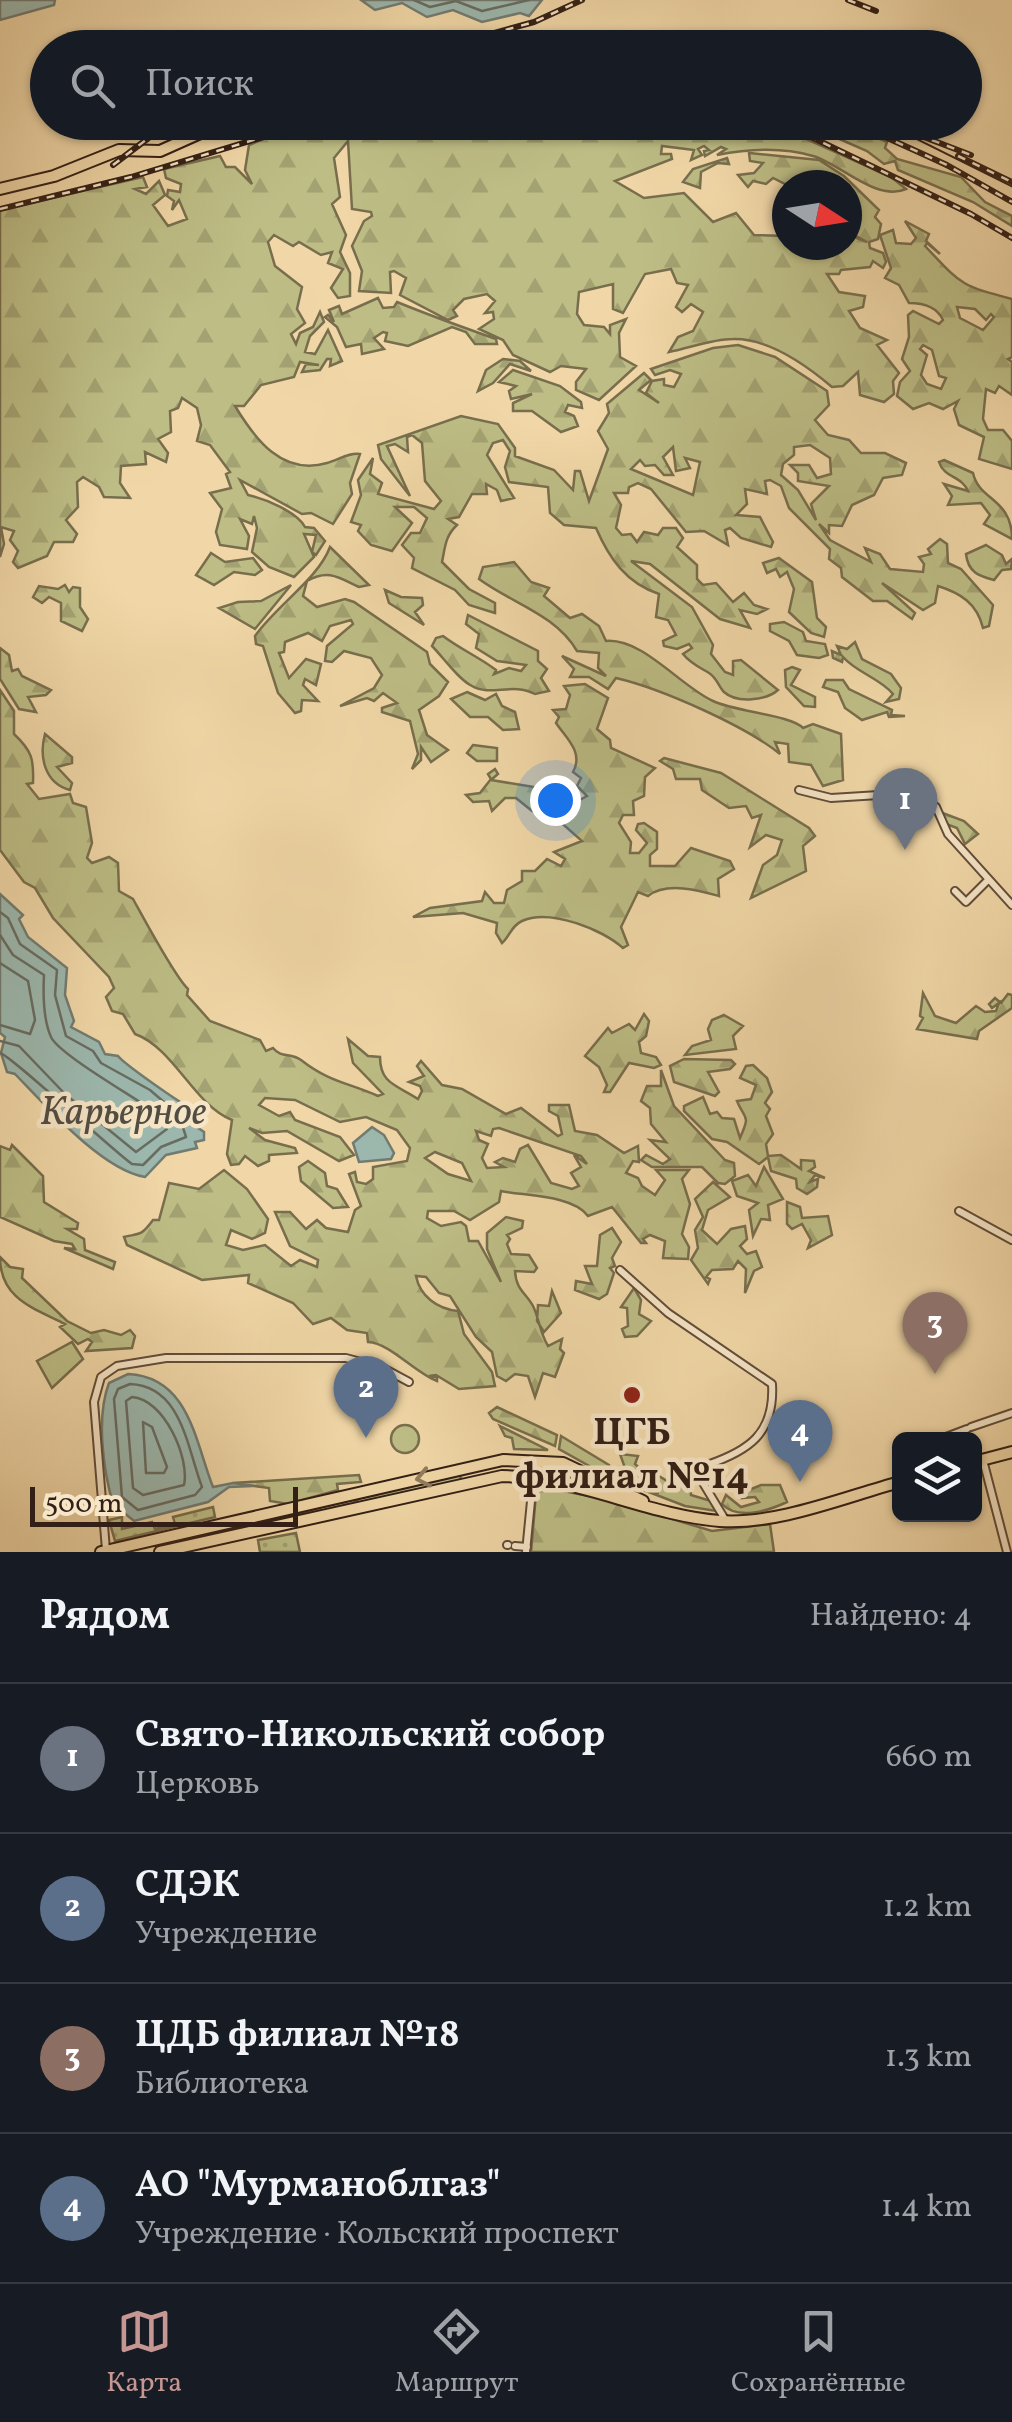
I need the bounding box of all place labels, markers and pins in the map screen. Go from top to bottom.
pin: 1 [872,768,938,850]
pin: 3 [902,1292,968,1374]
pin: 2 [334,1356,398,1438]
marker: ЦГБ филиал №14 [621,1384,643,1406]
pin: 4 [768,1400,832,1482]
place label: ЦГБ филиал №14 [515,1408,749,1505]

